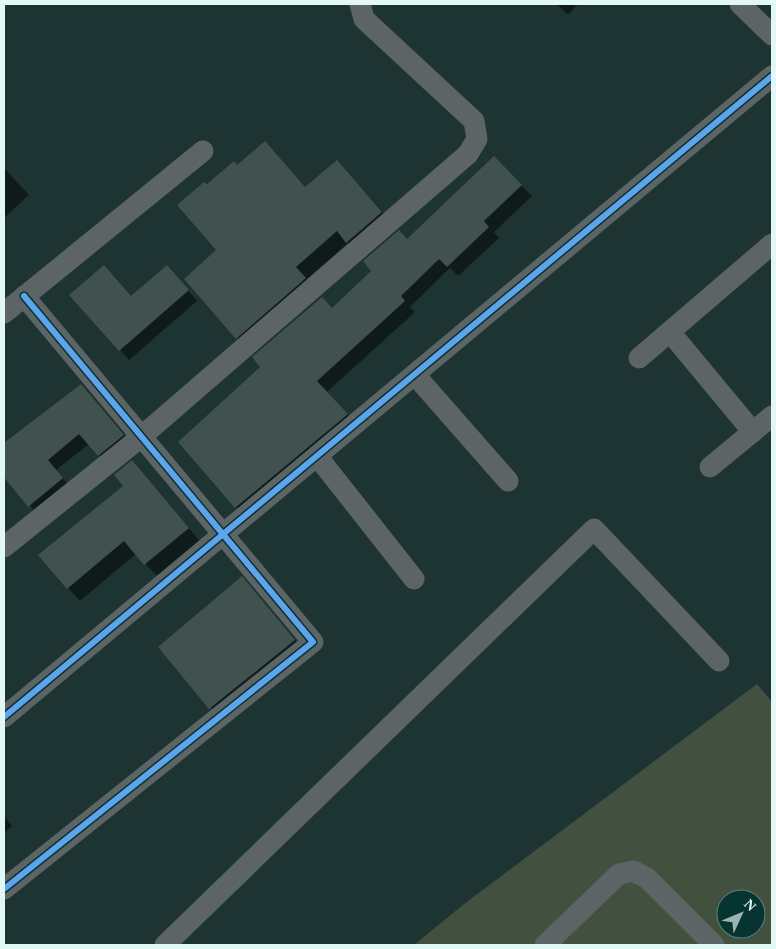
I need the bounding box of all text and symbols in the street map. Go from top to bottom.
north arrow [716,889,766,939]
text: N [741,896,759,914]

